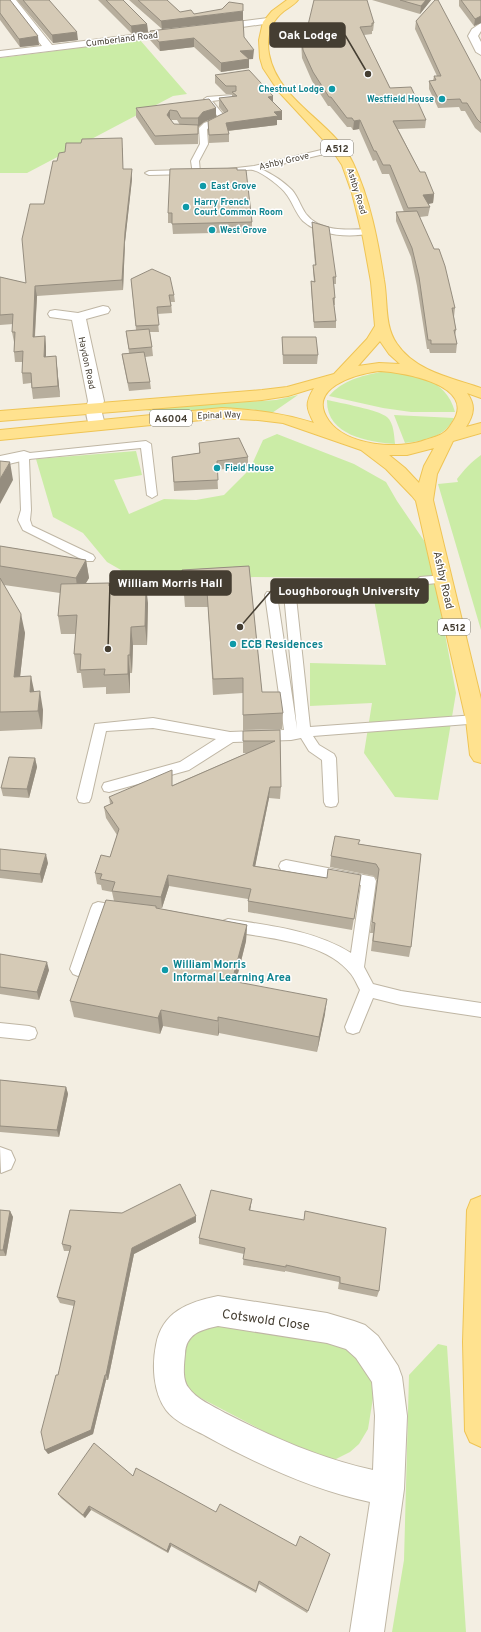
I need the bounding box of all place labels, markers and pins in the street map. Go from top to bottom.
callout: Oak Lodge [270,23,345,47]
place label: Chestnut Lodge [258,84,324,95]
marker: Chestnut Lodge [327,84,337,94]
place label: Westfield House [367,94,434,105]
marker: Westfield House [437,94,447,104]
marker: East Grove [198,181,208,191]
place label: East Grove [211,181,256,192]
place label: Harry French Court Common Room [194,197,283,218]
marker: Harry French Court Common Room [181,202,191,212]
marker: West Grove [207,225,217,235]
place label: West Grove [220,225,267,236]
marker: Field House [212,463,222,473]
place label: Field House [225,463,274,474]
callout: William Morris Hall [110,571,231,595]
callout: Loughborough University [271,579,428,603]
place label: ECB Residences [241,638,323,652]
marker: ECB Residences [228,639,238,649]
place label: William Morris Informal Learning Area [173,958,291,985]
marker: William Morris Informal Learning Area [160,965,170,975]

